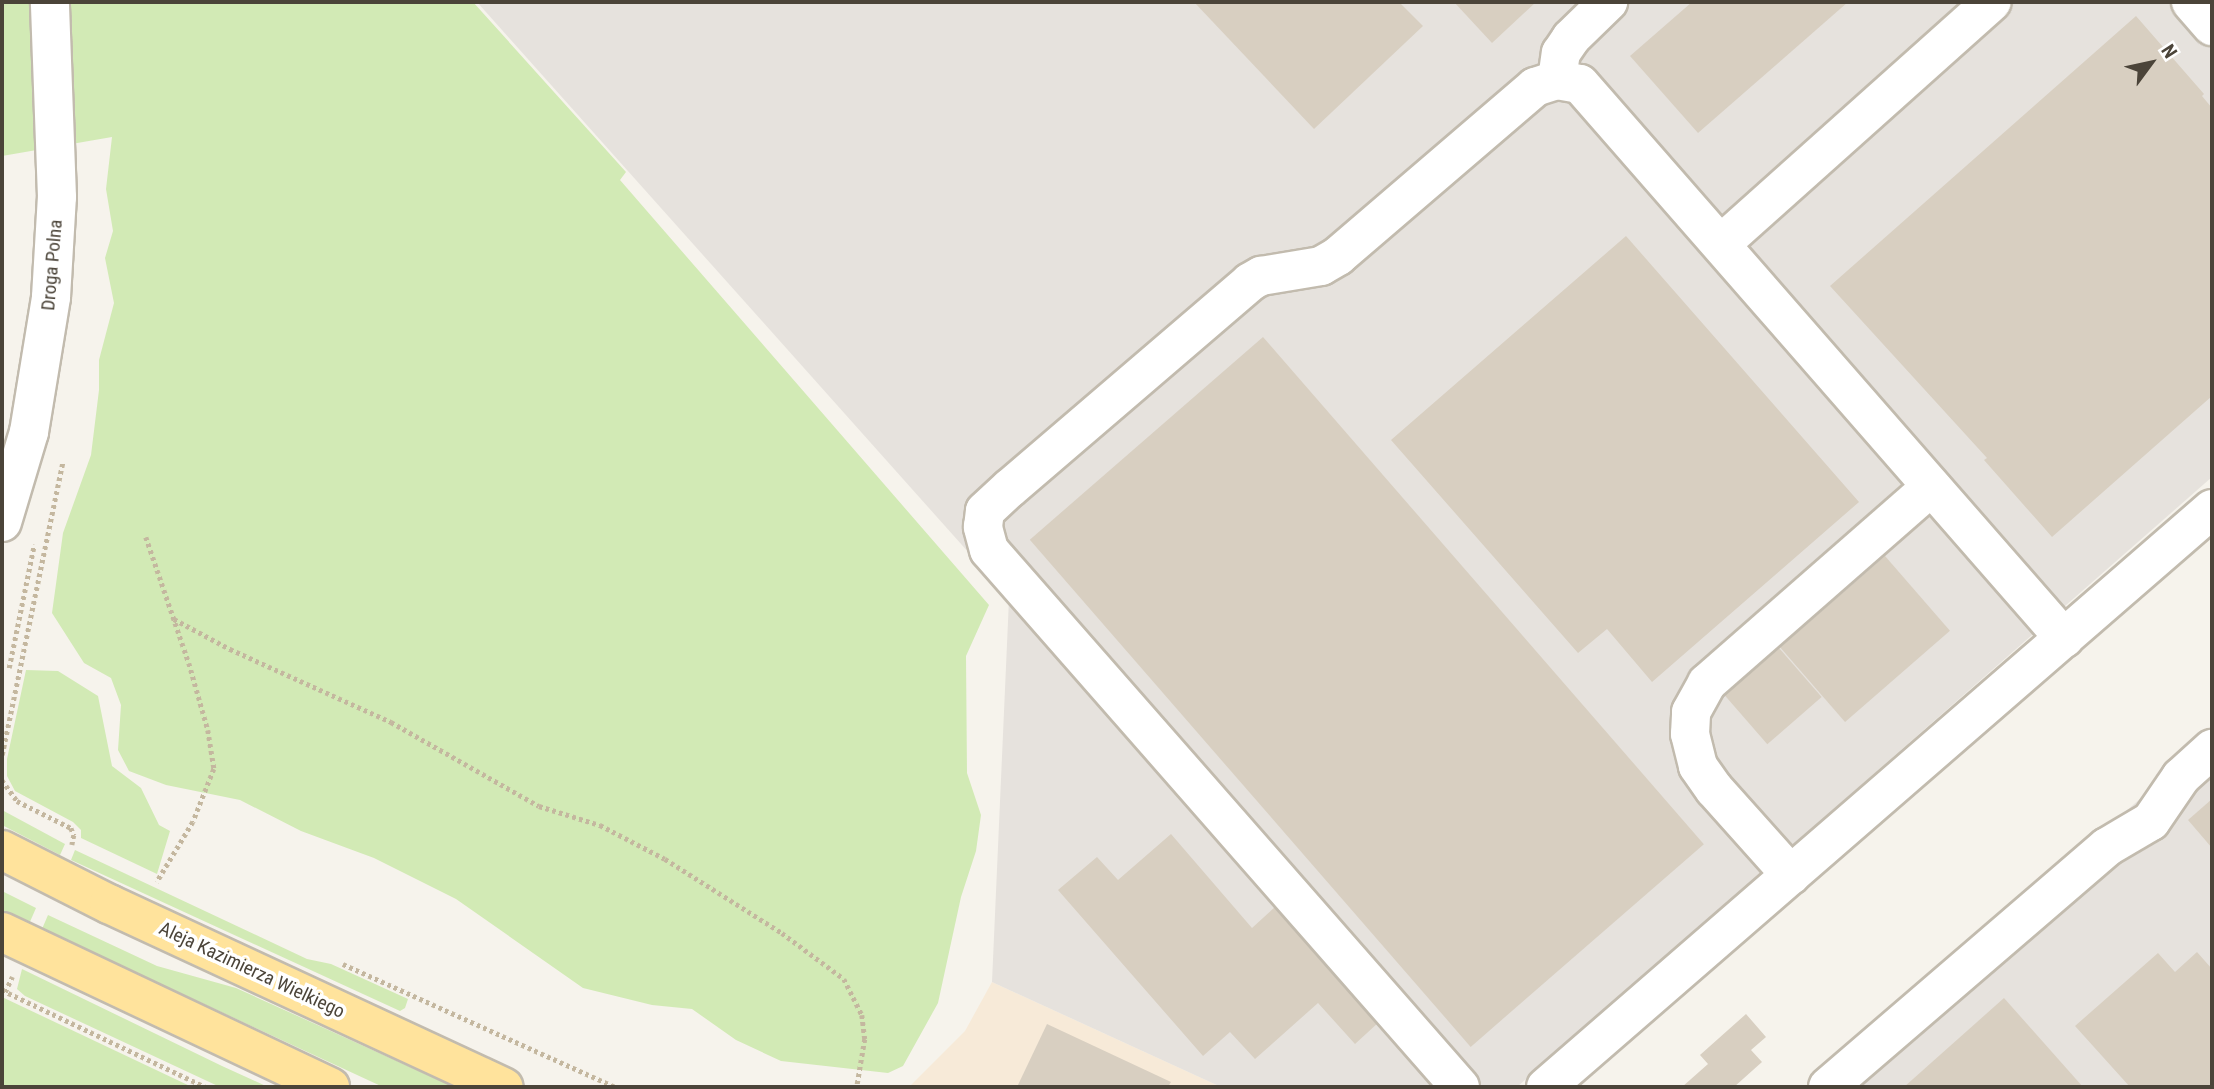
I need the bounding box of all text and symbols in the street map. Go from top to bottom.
north arrow [2116,28,2186,98]
text: N [2156,40,2182,62]
street label: Droga Polna [37,218,67,312]
street label: Aleja Kazimierza Wielkiego [156,917,348,1023]

